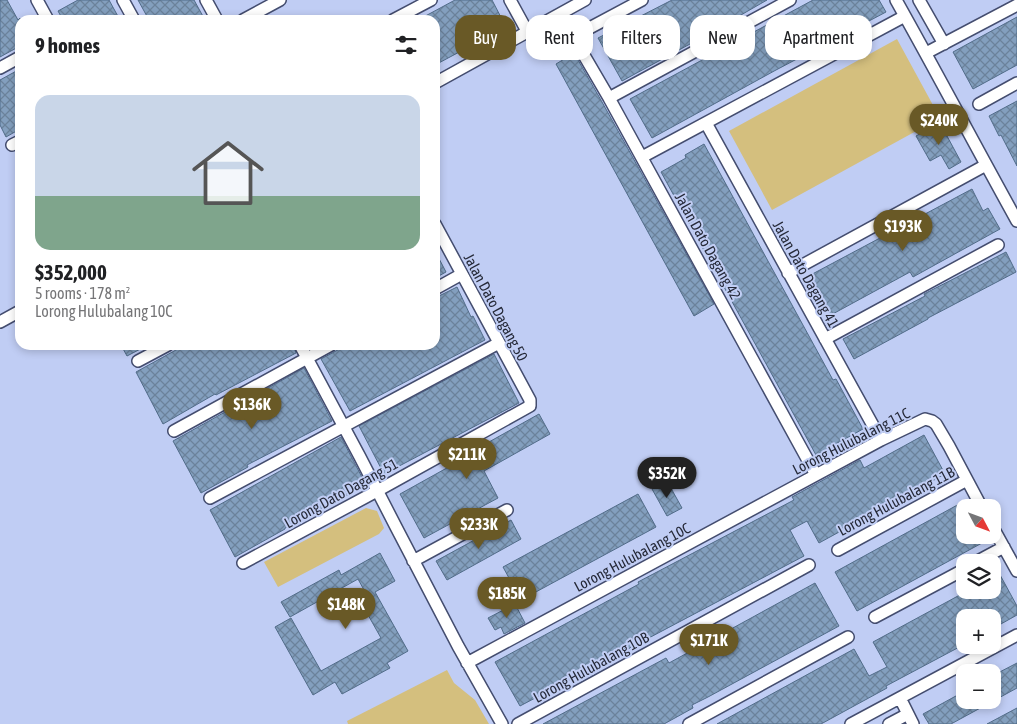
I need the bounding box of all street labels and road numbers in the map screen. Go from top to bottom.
street label: Jalan Dato Dagang 42 [672,190,744,302]
street label: Jalan Dato Dagang 41 [770,218,842,330]
street label: Jalan Dato Dagang 50 [461,250,531,364]
street label: Lorong Hulubalang 11C [790,404,913,478]
street label: Lorong Dato Dagang 51 [281,455,401,531]
street label: Lorong Hulubalang 11B [835,463,957,539]
street label: Lorong Hulubalang 10C [571,519,693,595]
street label: Lorong Hulubalang 10B [530,628,652,706]

